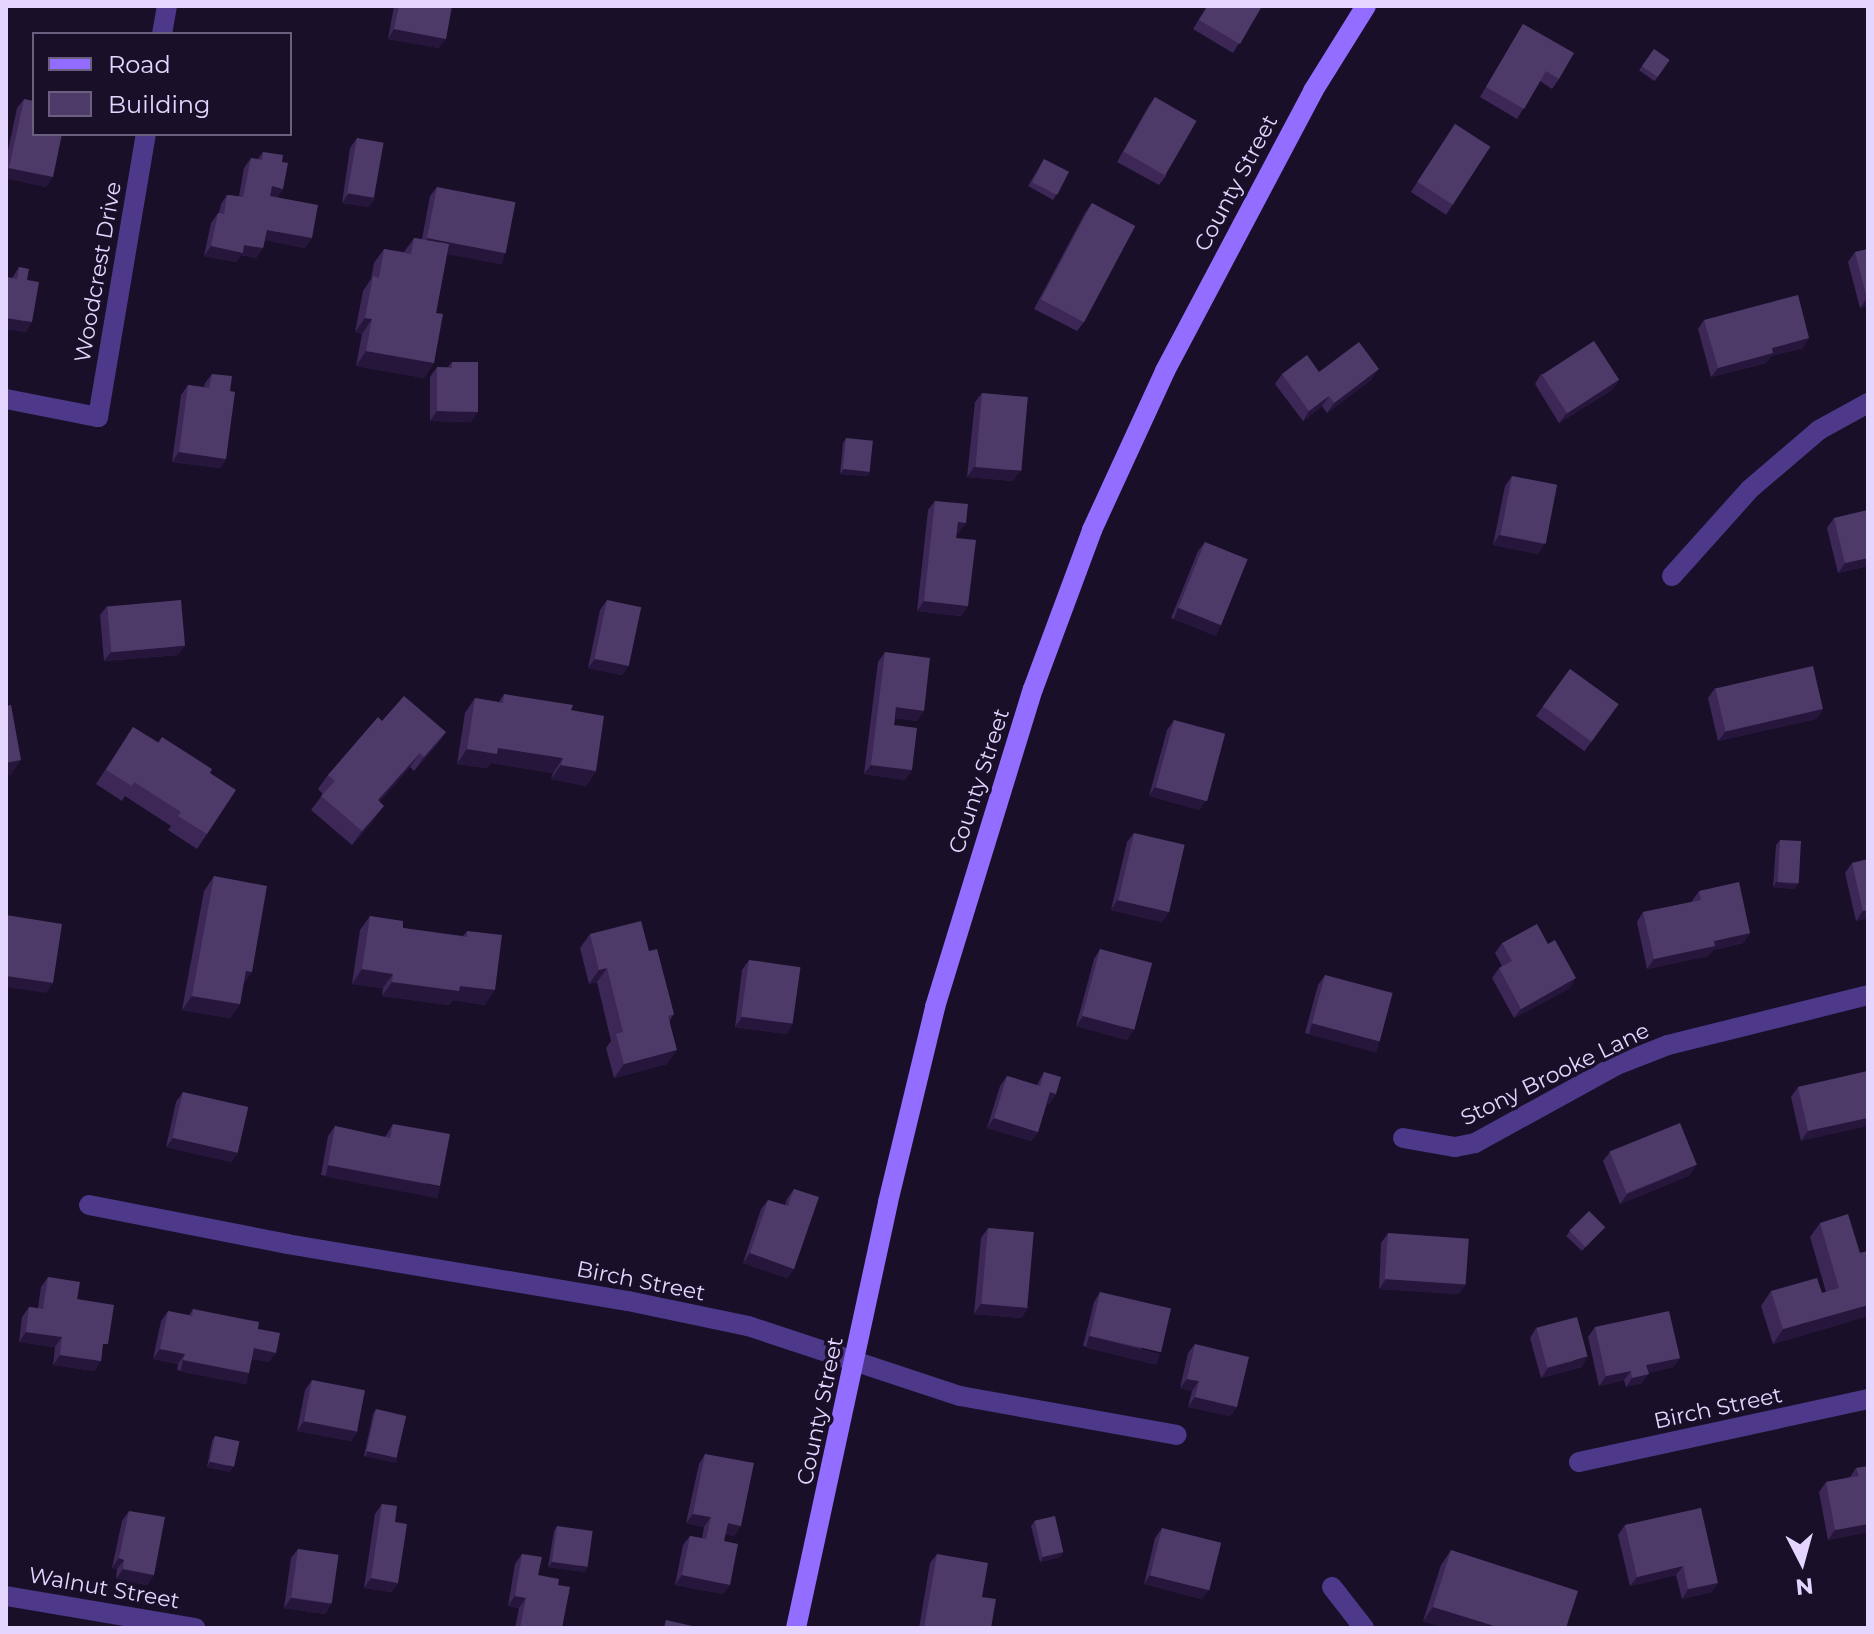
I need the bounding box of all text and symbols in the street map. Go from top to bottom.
legend [32,32,292,136]
text: Road [108,50,171,79]
text: Building [108,90,211,119]
street label: County Street [1189,110,1283,256]
street label: Woodcrest Drive [69,180,127,364]
street label: County Street [943,705,1015,857]
street label: Stony Brooke Lane [1456,1017,1654,1131]
street label: Birch Street [574,1256,708,1306]
street label: County Street [791,1334,849,1488]
street label: Birch Street [1651,1382,1785,1434]
north arrow [1762,1522,1842,1602]
street label: Walnut Street [26,1562,182,1614]
text: N [1794,1572,1815,1601]

